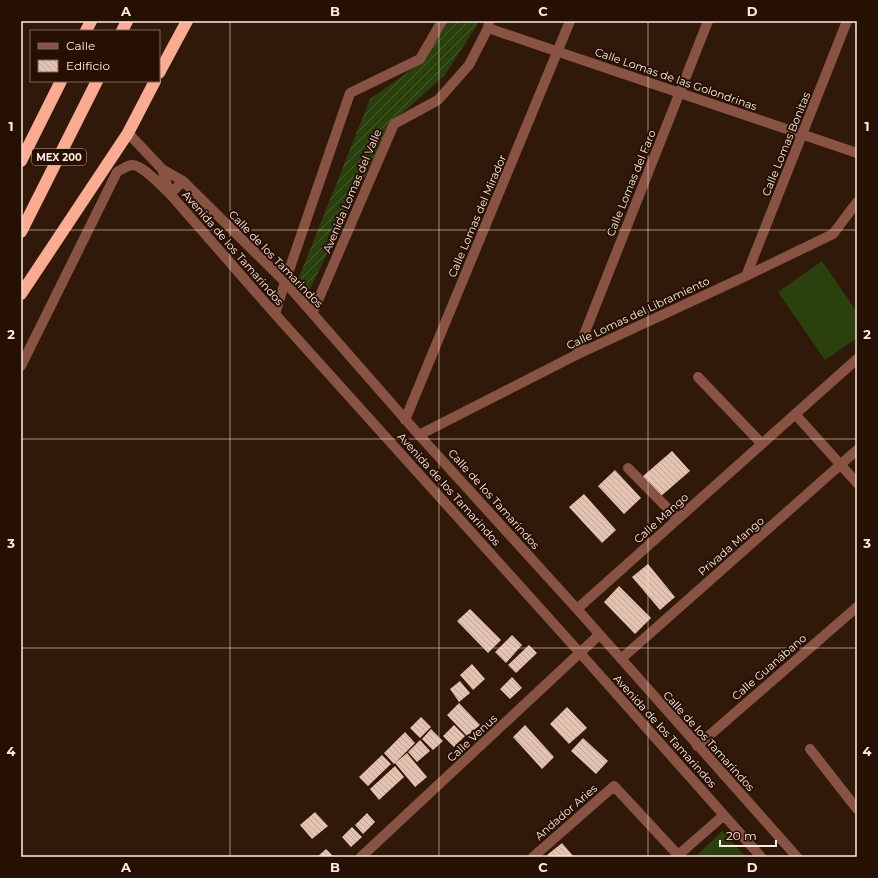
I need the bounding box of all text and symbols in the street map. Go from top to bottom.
text: A [120,3,132,19]
text: B [330,3,340,19]
text: C [538,3,548,19]
text: D [747,3,758,19]
legend [30,30,160,82]
text: Calle [66,38,95,53]
street label: Calle Lomas de las Golondrinas [593,45,760,114]
text: Edificio [66,58,110,73]
street label: Calle Lomas Bonitas [759,89,814,198]
text: 1 [8,118,14,134]
text: 1 [864,118,870,134]
street label: Avenida Lomas del Valle [320,127,385,255]
street label: Calle Lomas del Faro [603,128,659,238]
road number: MEX 200 [32,149,86,165]
street label: Calle Lomas del Mirador [445,153,509,279]
street label: Avenida de los Tamarindos [179,188,287,309]
street label: Calle de los Tamarindos [226,207,327,311]
street label: Calle Lomas del Libramiento [564,274,712,352]
text: 2 [7,326,15,342]
text: 2 [863,326,871,342]
street label: Avenida de los Tamarindos [394,430,504,549]
street label: Calle de los Tamarindos [445,446,543,552]
street label: Calle Mango [631,490,691,546]
street label: Privada Mango [695,513,767,578]
text: 3 [6,535,15,551]
text: 3 [862,535,871,551]
street label: Calle Guanábano [729,631,809,703]
street label: Avenida de los Tamarindos [610,672,720,791]
street label: Calle de los Tamarindos [660,688,758,794]
street label: Calle Venus [444,711,500,765]
text: 4 [7,743,16,759]
text: 4 [863,743,872,759]
street label: Andador Aries [532,781,601,843]
scale bar [720,822,776,848]
text: 20 m [726,828,757,843]
text: A [120,859,132,875]
text: B [330,859,340,875]
text: C [538,859,548,875]
text: D [747,859,758,875]

